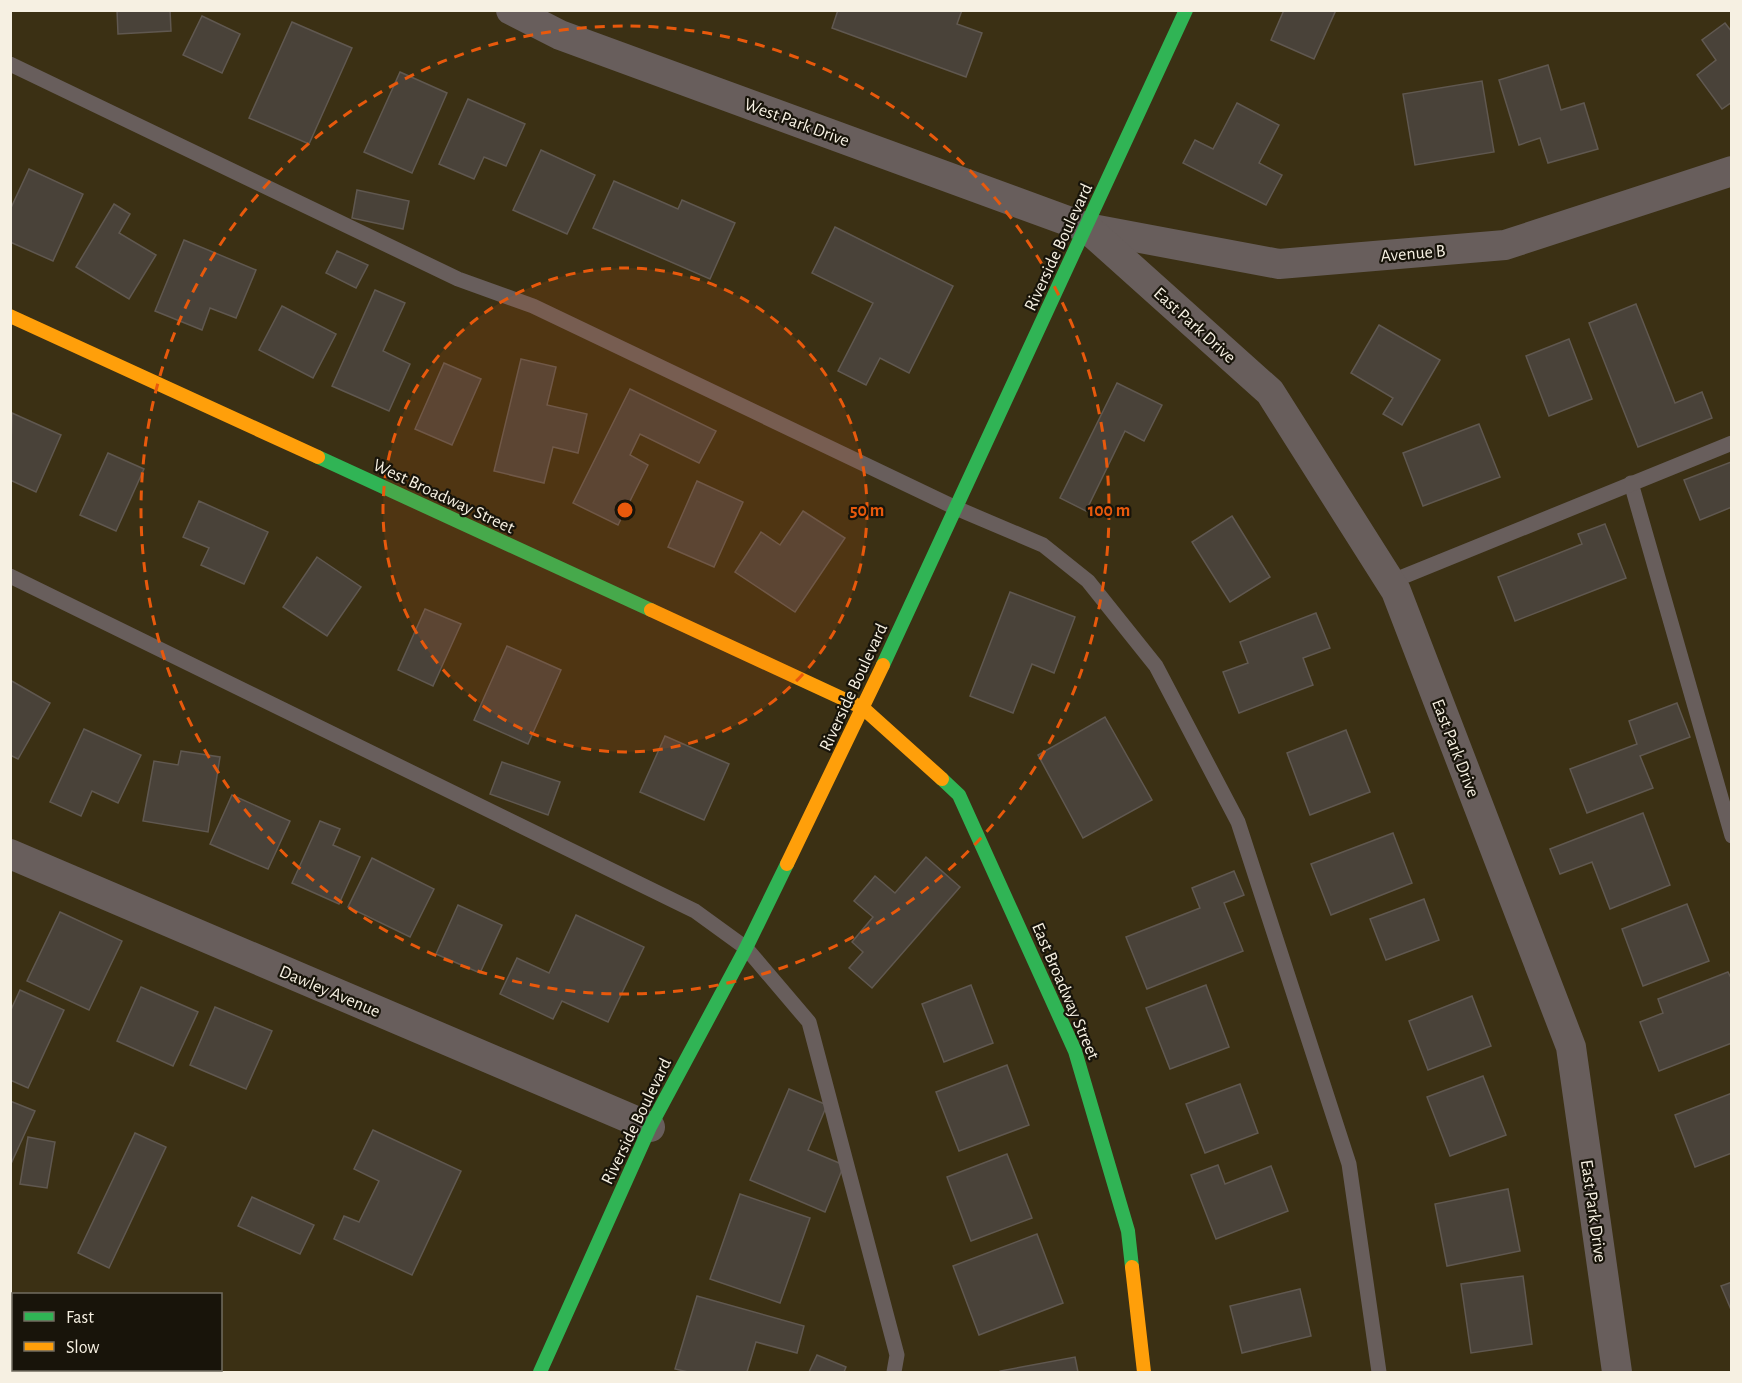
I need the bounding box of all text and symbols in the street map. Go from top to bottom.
street label: West Park Drive [742,96,852,150]
street label: Riverside Boulevard [1022,181,1096,314]
street label: Avenue B [1380,242,1446,266]
street label: East Park Drive [1150,284,1239,367]
street label: West Broadway Street [370,456,517,538]
centre of rings [615,500,635,520]
text: 50 m [850,502,884,520]
text: 100 m [1088,502,1130,520]
street label: Riverside Boulevard [817,621,891,754]
street label: East Park Drive [1428,697,1482,800]
street label: East Broadway Street [1028,920,1102,1063]
street label: Dawley Avenue [277,963,383,1021]
street label: Riverside Boulevard [599,1055,675,1188]
street label: East Park Drive [1577,1159,1609,1264]
legend [12,1293,222,1371]
text: Fast [66,1309,94,1327]
text: Slow [66,1339,99,1357]

